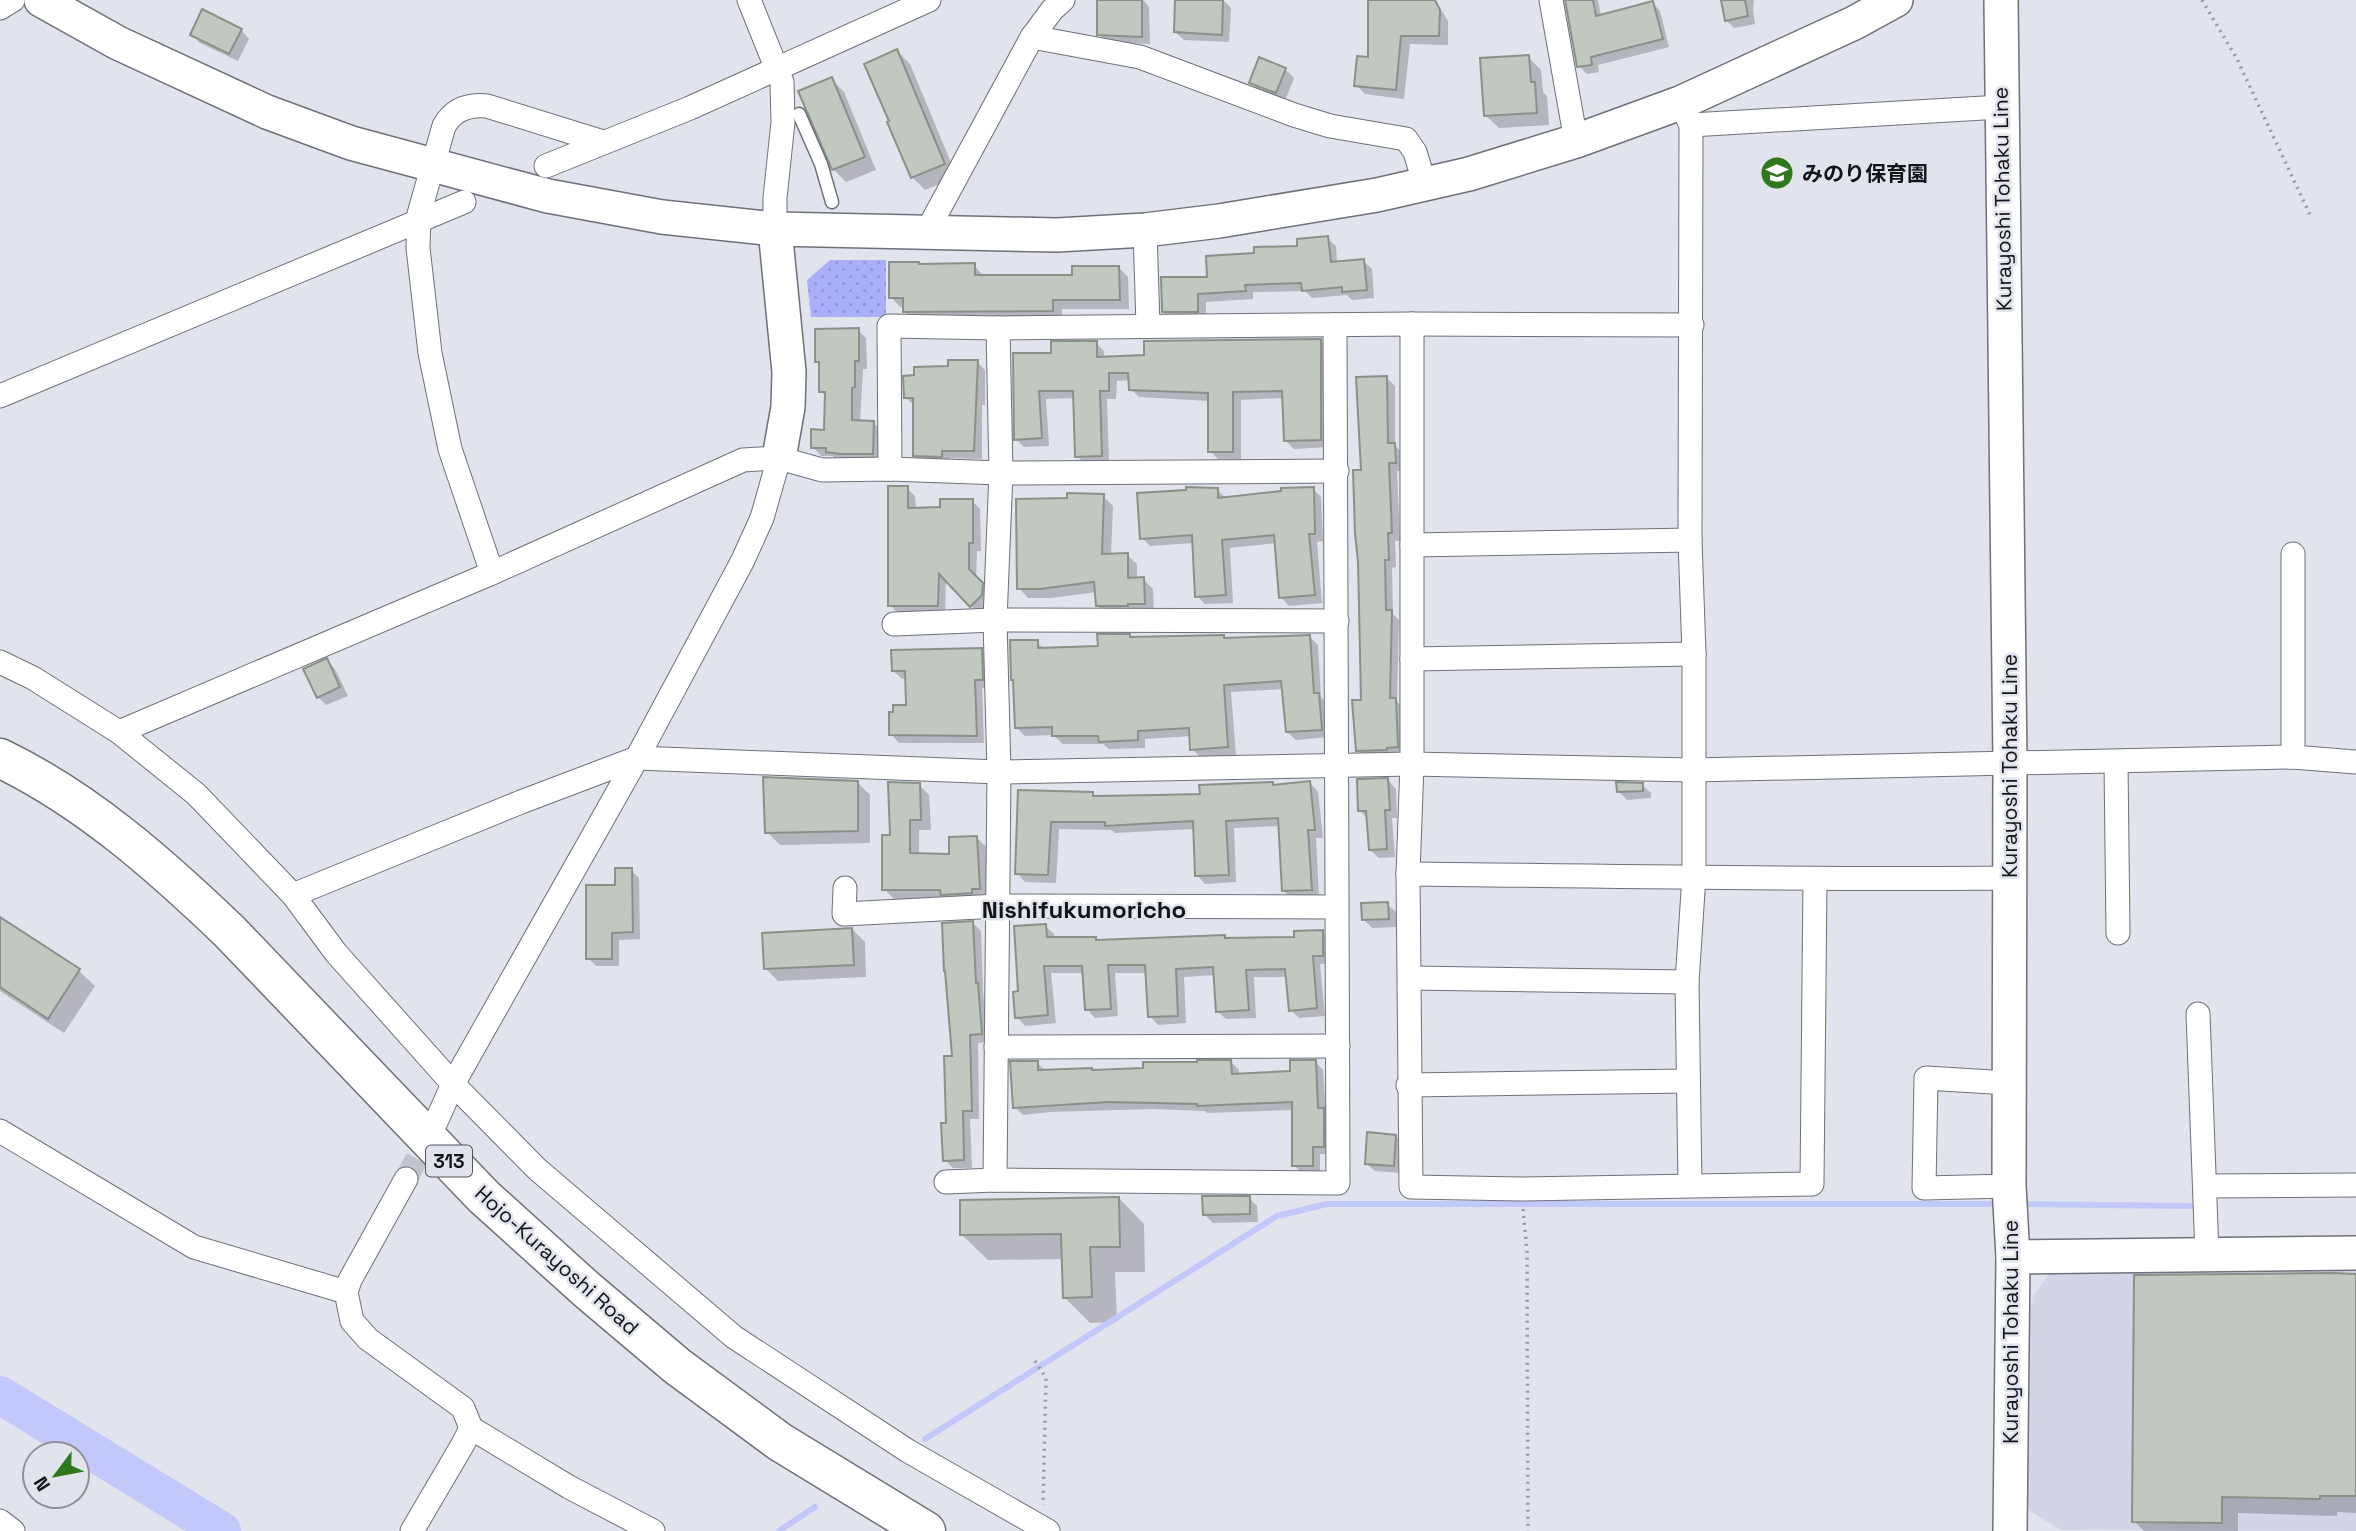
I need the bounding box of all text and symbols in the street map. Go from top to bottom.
street label: Kurayoshi Tohaku Line [1987,87,2017,311]
school or university icon: みのり保育園 [1758,154,1796,192]
place label: みのり保育園 [1802,160,1928,187]
street label: Kurayoshi Tohaku Line [1996,654,2023,878]
district label: Nishifukumoricho [982,894,1186,925]
road number: 313 [426,1146,472,1176]
street label: Hojo-Kurayoshi Road [470,1179,644,1341]
street label: Kurayoshi Tohaku Line [1997,1220,2024,1444]
north arrow [21,1440,91,1510]
text: N [28,1472,56,1496]

